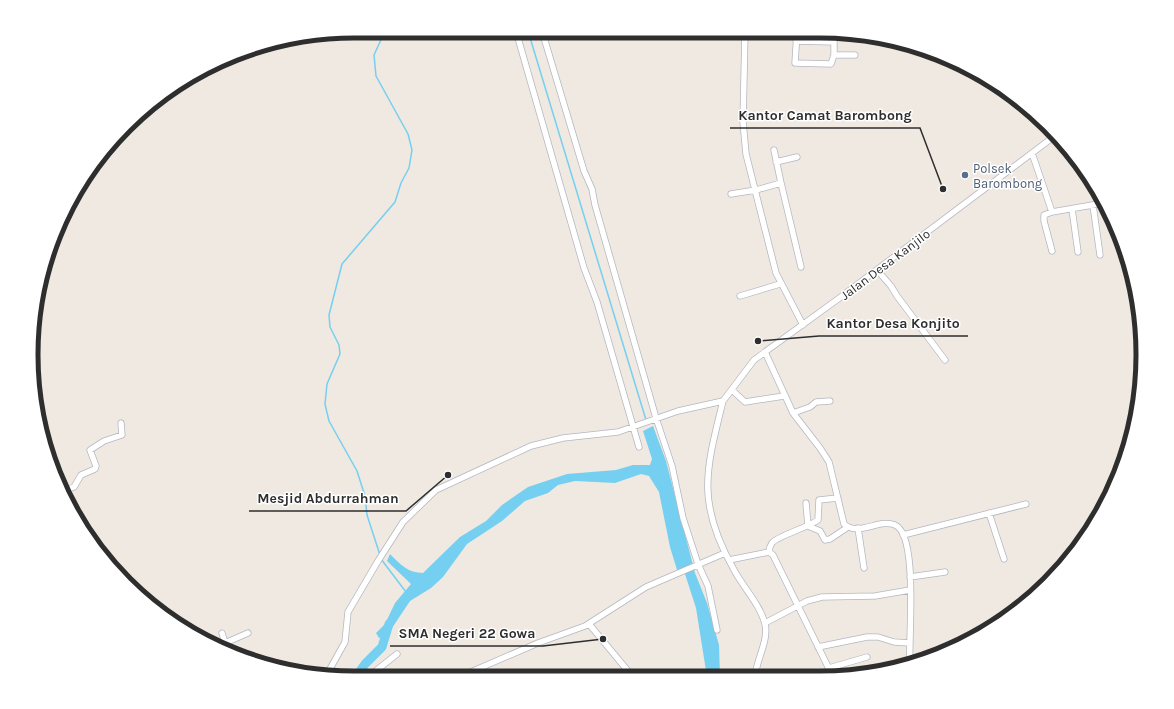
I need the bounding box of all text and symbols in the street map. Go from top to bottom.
callout: Kantor Camat Barombong [730,102,920,128]
text: Kantor Camat Barombong [738,107,912,124]
place label: Polsek Barombong [973,161,1043,191]
marker: Polsek Barombong [960,170,970,180]
street label: Jalan Desa Kanjilo [838,226,933,303]
callout: Kantor Desa Konjito [819,310,968,336]
text: Kantor Desa Konjito [826,315,960,332]
callout: Mesjid Abdurrahman [249,485,406,511]
text: Mesjid Abdurrahman [257,490,399,507]
callout: SMA Negeri 22 Gowa [390,620,543,646]
text: SMA Negeri 22 Gowa [399,625,535,642]

